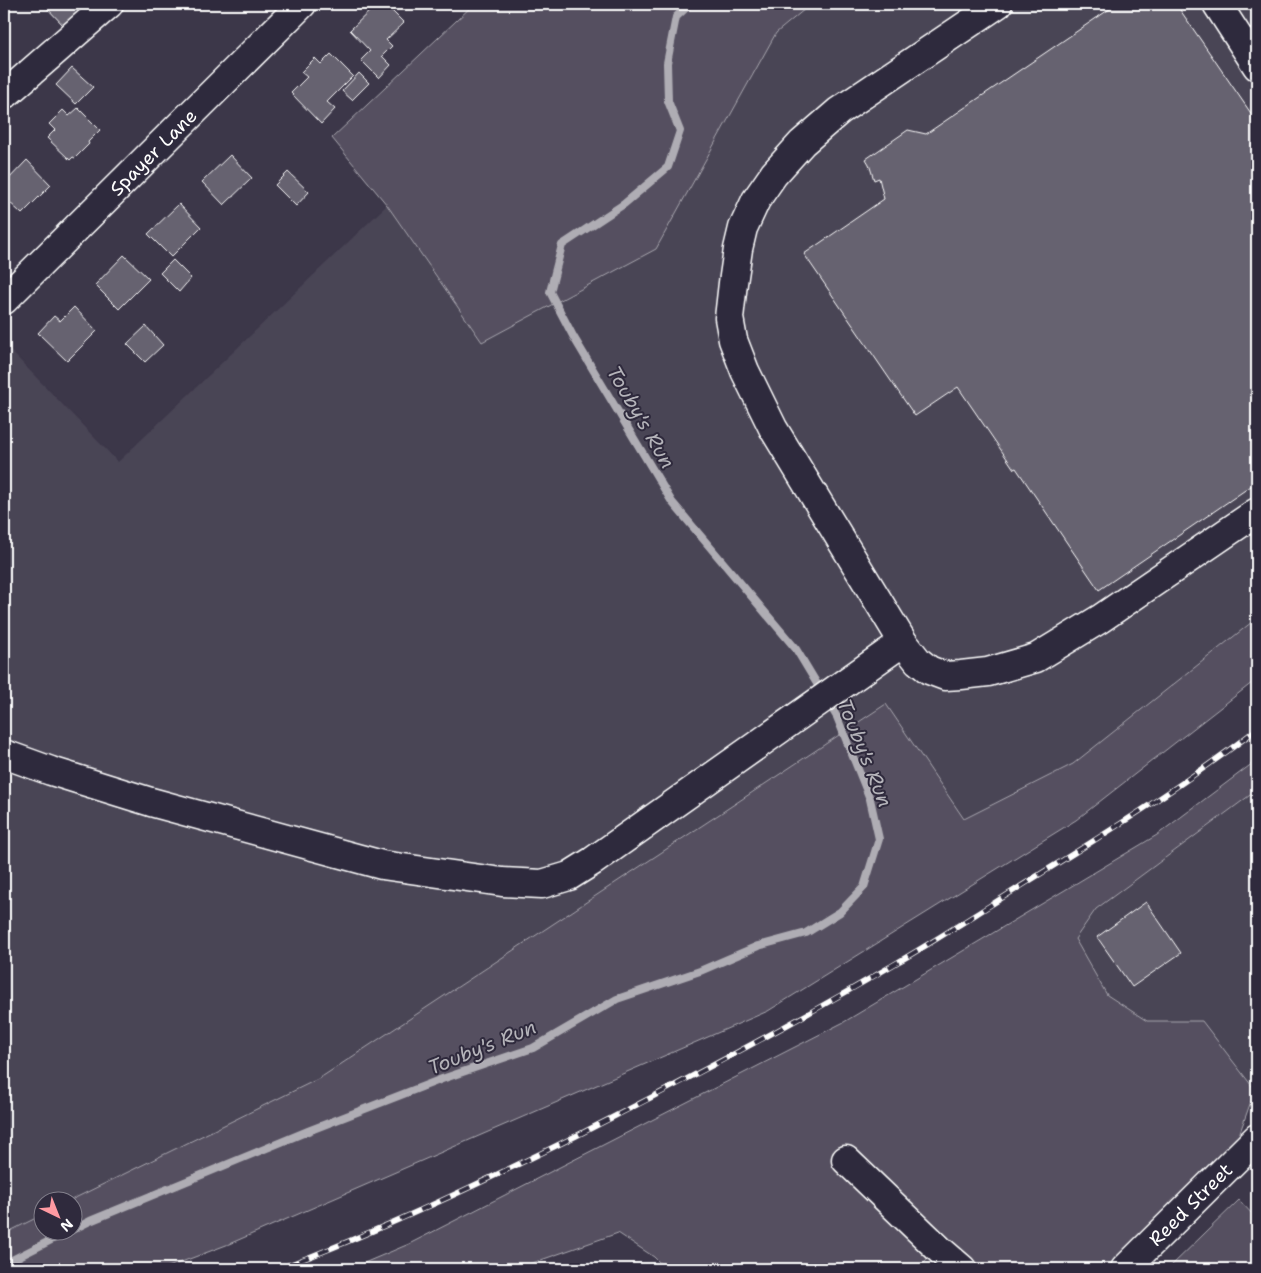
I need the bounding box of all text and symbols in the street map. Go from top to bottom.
street label: Spayer Lane [104,104,202,201]
water label: Touby's Run [601,361,681,473]
water label: Touby's Run [832,695,898,811]
water label: Touby's Run [424,1014,540,1080]
street label: Reed Street [1143,1158,1238,1252]
north arrow [32,1190,82,1240]
text: N [57,1215,77,1236]

